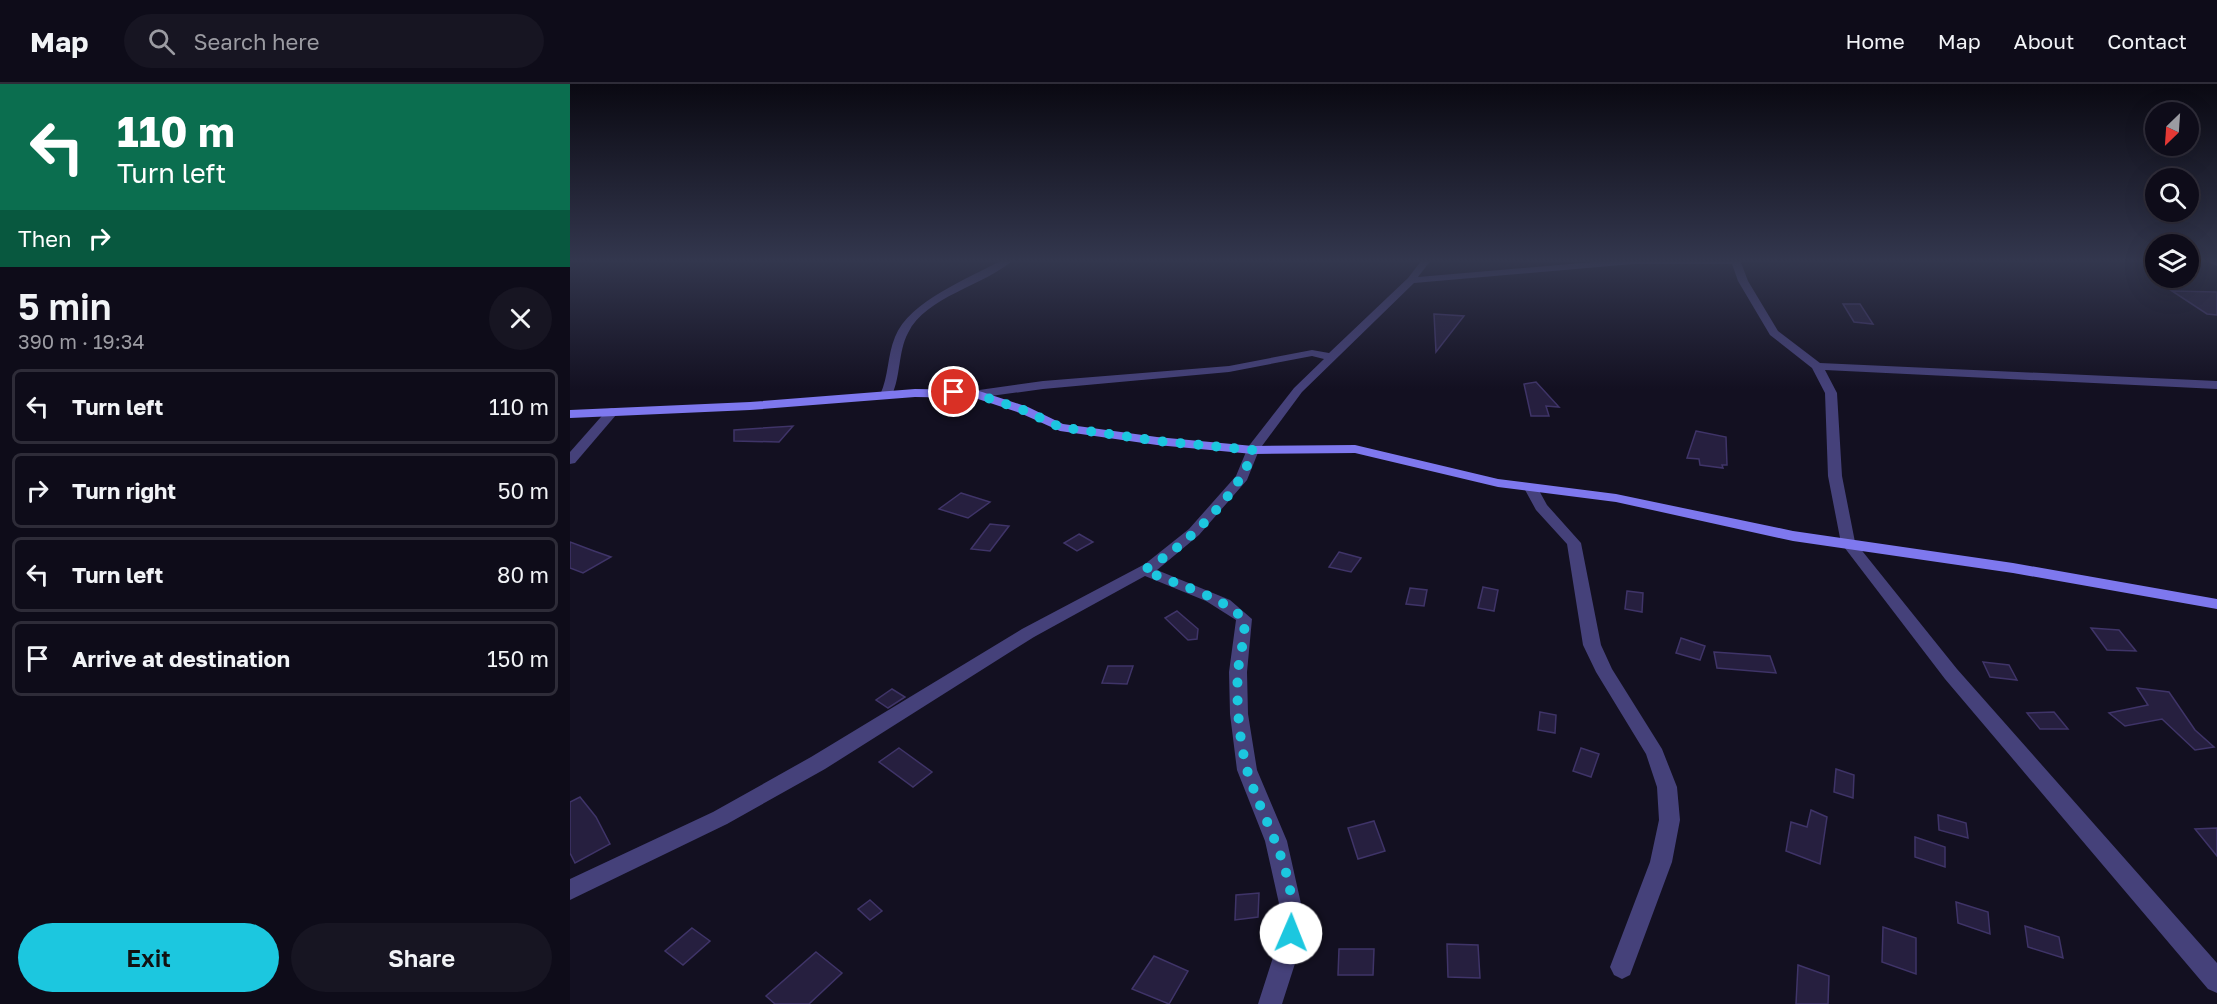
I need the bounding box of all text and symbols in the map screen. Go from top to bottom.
search box [124,14,544,68]
text: Map [30,25,88,58]
icon: search [145,25,178,58]
text: Search here [193,28,319,55]
text: Home [1845,28,1905,54]
text: Map [1938,28,1981,54]
text: About [2014,28,2074,54]
text: Contact [2107,28,2187,54]
north arrow [2145,102,2199,156]
map controls [2145,102,2199,288]
text: 110 m [117,106,235,156]
icon: left [18,108,96,186]
text: Turn left [117,157,226,189]
button: search [2145,168,2199,222]
icon: right [83,222,116,255]
text: Then [18,225,71,252]
button: layers [2145,234,2199,288]
text: 5 min [18,285,112,328]
button: close [489,287,552,350]
text: 390 m · 19:34 [18,329,145,353]
pin [928,366,979,417]
icon: arrive [937,375,970,408]
icon: left [21,390,54,423]
text: Turn left [72,393,163,420]
text: 110 m [489,393,549,420]
icon: right [21,474,54,507]
text: Turn right [72,477,176,504]
text: 50 m [498,477,549,504]
icon: left [21,558,54,591]
text: Turn left [72,561,163,588]
text: 80 m [497,561,549,588]
icon: arrive [21,642,54,675]
text: Arrive at destination [72,645,290,672]
text: 150 m [487,645,549,672]
position arrow [1259,901,1323,965]
button: Exit [18,923,279,992]
button: Share [291,923,552,992]

